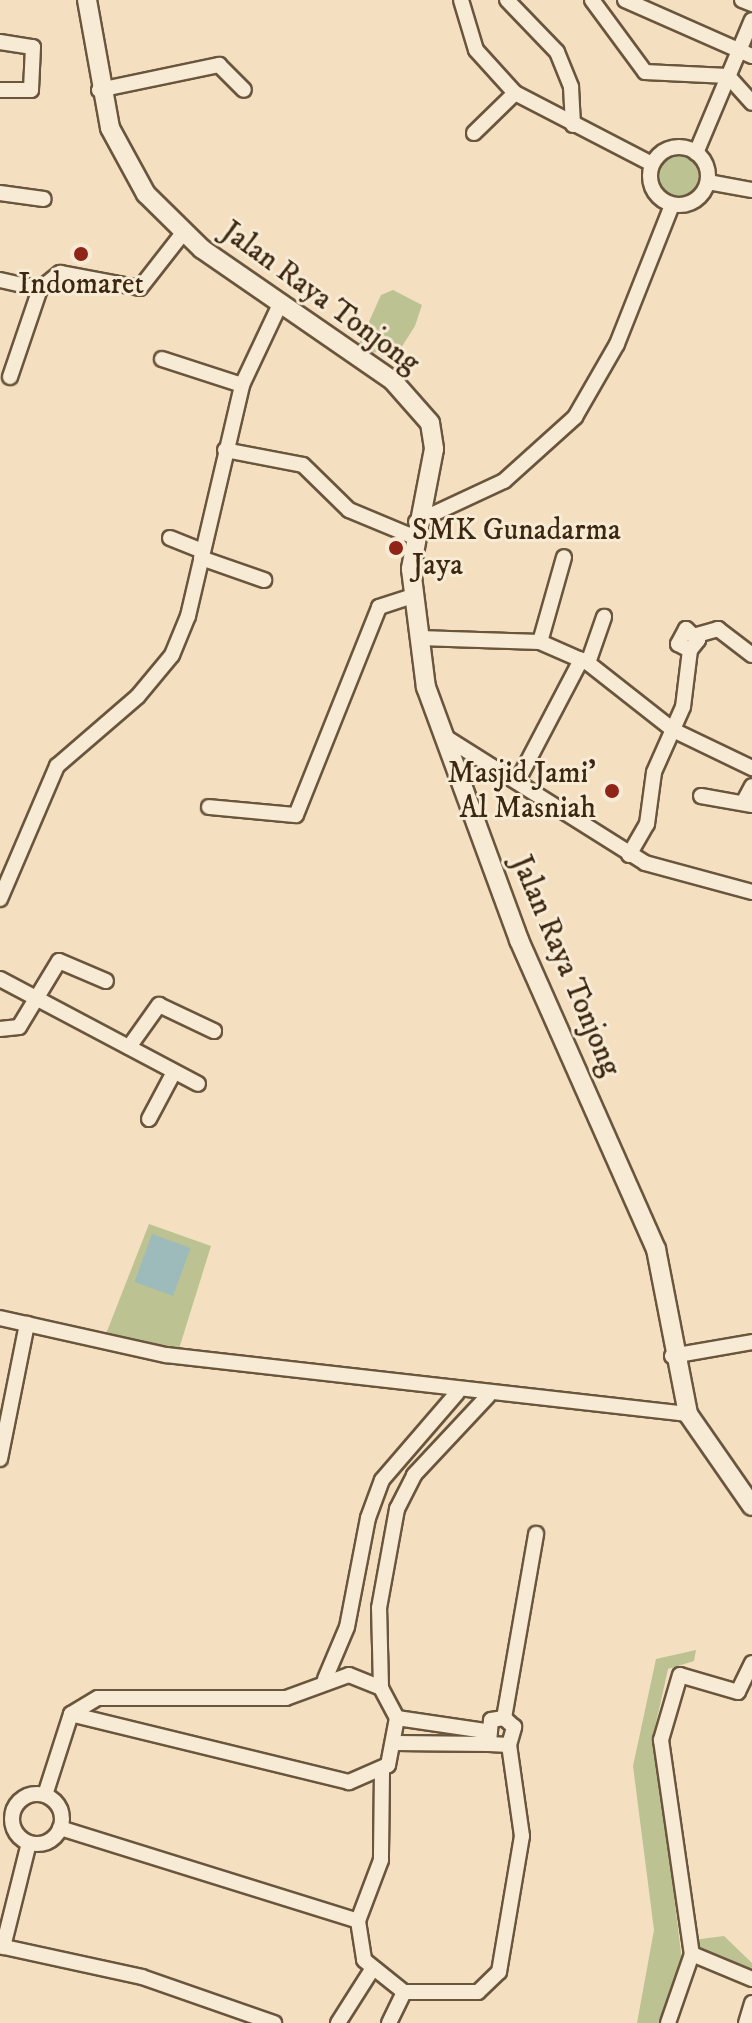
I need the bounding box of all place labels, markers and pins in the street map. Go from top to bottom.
marker: Indomaret [72,245,90,263]
place label: Indomaret [18,267,144,303]
place label: SMK Gunadarma Jaya [412,513,621,584]
marker: SMK Gunadarma Jaya [387,539,405,557]
place label: Masjid Jami' Al Masniah [447,756,596,826]
marker: Masjid Jami' Al Masniah [603,782,621,800]

